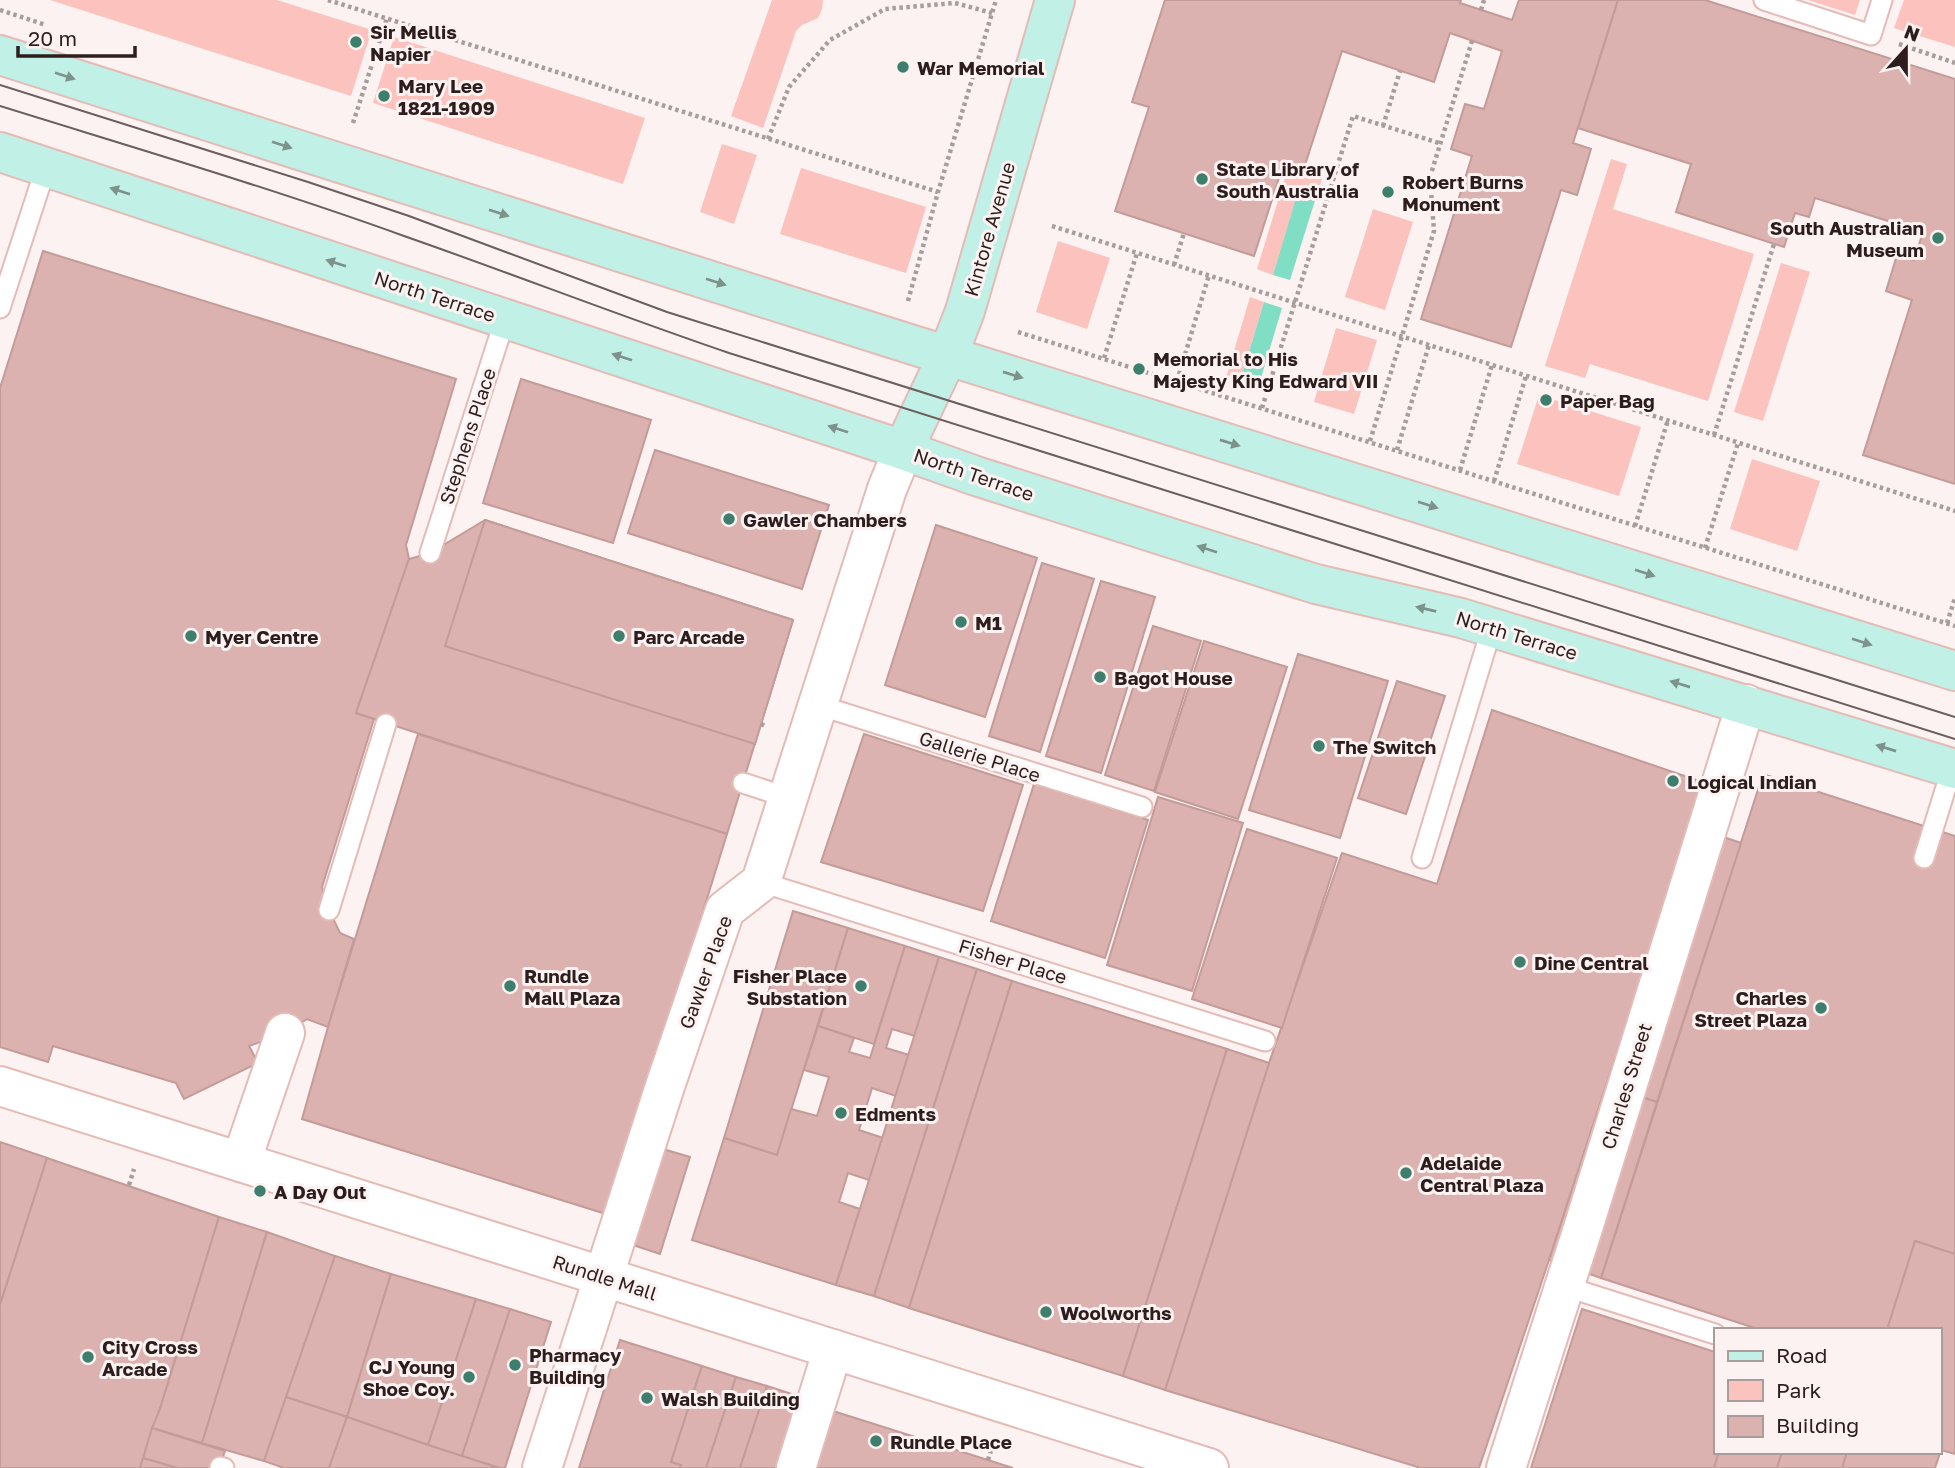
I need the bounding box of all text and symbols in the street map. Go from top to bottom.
scale bar [18,14,135,58]
north arrow [1871,14,1941,84]
text: N [1901,19,1923,46]
place label: Sir Mellis Napier [370,20,457,65]
text: 20 m [28,25,77,51]
marker: Sir Mellis Napier [348,34,364,50]
place label: War Memorial [917,56,1044,79]
marker: War Memorial [895,59,911,75]
one-way arrow [55,71,76,82]
place label: Mary Lee 1821-1909 [398,74,495,119]
marker: Mary Lee 1821-1909 [376,88,392,104]
one-way arrow [272,140,293,150]
place label: State Library of South Australia [1216,157,1359,202]
street label: Kintore Avenue [959,159,1019,299]
place label: Robert Burns Monument [1402,170,1524,215]
marker: State Library of South Australia [1194,171,1210,187]
marker: Robert Burns Monument [1380,184,1396,200]
one-way arrow [110,186,131,196]
one-way arrow [489,209,510,219]
place label: South Australian Museum [1770,216,1924,261]
marker: South Australian Museum [1930,230,1946,246]
one-way arrow [326,257,347,268]
street label: North Terrace [372,266,498,326]
one-way arrow [705,277,726,288]
place label: Memorial to His Majesty King Edward VII [1153,347,1378,392]
one-way arrow [611,351,632,362]
marker: Memorial to His Majesty King Edward VII [1131,361,1147,377]
street label: Stephens Place [434,365,500,507]
one-way arrow [1003,371,1024,381]
place label: Paper Bag [1560,389,1655,412]
marker: Paper Bag [1538,392,1554,408]
one-way arrow [828,423,849,434]
one-way arrow [1220,438,1241,449]
street label: North Terrace [911,443,1037,505]
one-way arrow [1418,500,1439,510]
place label: Gawler Chambers [743,508,907,531]
marker: Gawler Chambers [721,511,737,527]
one-way arrow [1196,544,1217,554]
one-way arrow [1635,569,1656,579]
one-way arrow [1415,604,1437,615]
street label: North Terrace [1454,606,1580,664]
place label: M1 [975,611,1002,634]
marker: M1 [953,614,969,630]
place label: Myer Centre [205,625,318,648]
place label: Parc Arcade [633,625,745,648]
marker: Myer Centre [183,628,199,644]
marker: Parc Arcade [611,628,627,644]
one-way arrow [1852,637,1873,647]
place label: Bagot House [1114,666,1233,689]
marker: Bagot House [1092,669,1108,685]
one-way arrow [1670,678,1691,689]
street label: Gallerie Place [917,726,1043,786]
place label: The Switch [1333,735,1436,758]
marker: The Switch [1311,738,1327,754]
one-way arrow [1876,742,1897,752]
place label: Logical Indian [1687,770,1817,793]
marker: Logical Indian [1665,773,1681,789]
street label: Gawler Place [674,912,736,1032]
street label: Fisher Place [956,934,1070,988]
place label: Dine Central [1534,951,1649,974]
marker: Dine Central [1512,954,1528,970]
place label: Rundle Mall Plaza [524,964,620,1009]
place label: Fisher Place Substation [733,964,847,1009]
marker: Rundle Mall Plaza [502,978,518,994]
marker: Fisher Place Substation [853,978,869,994]
place label: Charles Street Plaza [1694,986,1807,1031]
marker: Charles Street Plaza [1813,1000,1829,1016]
street label: Charles Street [1596,1020,1656,1152]
place label: Edments [855,1102,936,1125]
marker: Edments [833,1105,849,1121]
place label: Adelaide Central Plaza [1420,1151,1544,1196]
marker: Adelaide Central Plaza [1398,1165,1414,1181]
place label: A Day Out [274,1180,367,1203]
marker: A Day Out [252,1183,268,1199]
street label: Rundle Mall [550,1249,660,1305]
place label: Woolworths [1060,1301,1172,1324]
marker: Woolworths [1038,1304,1054,1320]
legend [1714,1328,1941,1454]
place label: City Cross Arcade [102,1335,198,1380]
text: Road [1776,1342,1827,1368]
place label: Pharmacy Building [529,1343,622,1388]
marker: City Cross Arcade [80,1349,96,1365]
place label: CJ Young Shoe Coy. [362,1355,455,1400]
marker: Pharmacy Building [507,1357,523,1373]
marker: CJ Young Shoe Coy. [461,1369,477,1385]
text: Park [1776,1377,1822,1403]
place label: Walsh Building [661,1387,800,1410]
marker: Walsh Building [639,1390,655,1406]
text: Building [1776,1412,1859,1438]
place label: Rundle Place [890,1430,1012,1453]
marker: Rundle Place [868,1433,884,1449]

